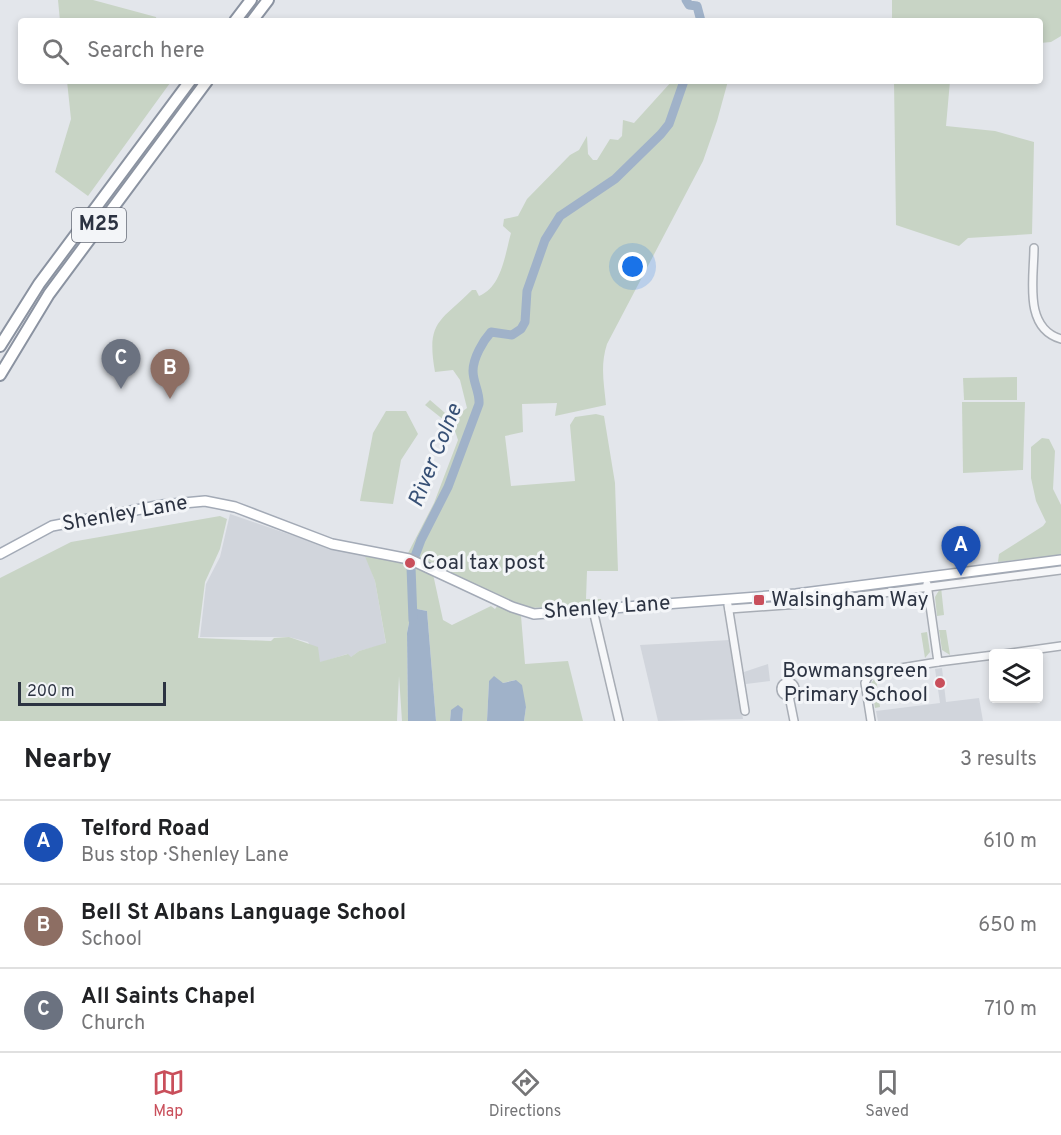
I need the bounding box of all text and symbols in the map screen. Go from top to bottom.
search box [18,18,1043,84]
icon: search [39,35,72,68]
text: Search here [87,38,205,65]
road number: M25 [72,208,126,242]
your location [618,252,647,281]
pin: C [102,340,140,389]
pin: B [150,350,190,399]
water label: River Colne [403,400,469,512]
street label: Shenley Lane [60,490,190,538]
pin: A [942,526,980,576]
place label: Coal tax post [422,550,545,577]
marker: Coal tax post [403,556,417,570]
place label: Walsingham Way [771,587,929,614]
street label: Shenley Lane [543,590,671,626]
marker: Walsingham Way [752,593,766,607]
map controls [989,649,1043,703]
button: layers [989,649,1043,703]
place label: Bowmansgreen Primary School [782,658,928,709]
marker: Bowmansgreen Primary School [933,676,947,690]
scale bar [18,679,166,706]
text: 200 m [27,682,75,702]
text: Nearby [24,744,112,777]
text: 3 results [960,747,1037,773]
text: Telford Road [81,816,210,843]
text: A [36,829,51,855]
text: 610 m [983,829,1037,855]
text: Bus stop · Shenley Lane [81,843,289,869]
text: Bell St Albans Language School [81,900,406,927]
text: B [37,913,50,939]
text: 650 m [978,913,1037,939]
text: School [81,927,142,953]
text: All Saints Chapel [81,984,256,1011]
text: C [37,997,50,1023]
text: 710 m [984,997,1037,1023]
text: Church [81,1011,145,1037]
tab: Map [152,1066,185,1122]
tab: Directions [489,1066,561,1122]
tab: Saved [865,1066,909,1122]

